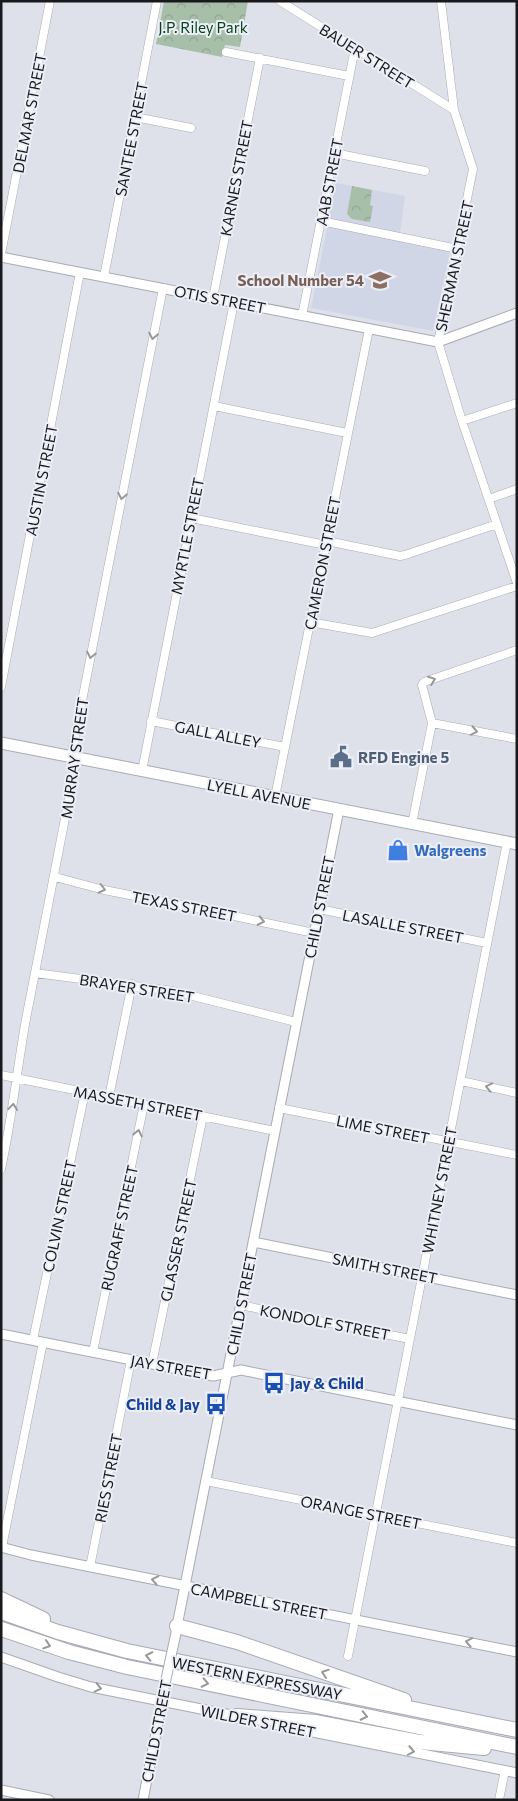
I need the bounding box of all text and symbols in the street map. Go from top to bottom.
park label: J.P. Riley Park [158,18,248,36]
street label: BAUER STREET [316,20,418,92]
street label: DELMAR STREET [9,51,50,175]
street label: SANTEE STREET [111,80,151,198]
street label: KARNES STREET [216,118,256,238]
street label: AAB STREET [312,136,346,227]
street label: SHERMAN STREET [431,198,477,333]
school or university icon: School Number 54 [367,267,393,293]
place label: School Number 54 [237,271,364,289]
street label: OTIS STREET [173,281,268,317]
one-way arrow [148,332,159,340]
street label: AUSTIN STREET [21,422,61,537]
street label: MYRTLE STREET [167,476,207,596]
one-way arrow [117,491,128,500]
street label: CAMERON STREET [300,494,344,631]
one-way arrow [86,651,96,659]
one-way arrow [427,676,436,686]
street label: MURRAY STREET [57,696,91,820]
street label: GALL ALLEY [173,717,263,751]
one-way arrow [470,725,479,736]
public building icon: RFD Engine 5 [328,744,354,770]
place label: RFD Engine 5 [358,748,449,766]
street label: LYELL AVENUE [206,775,312,813]
shop icon: Walgreens [385,837,411,863]
place label: Walgreens [414,841,487,859]
street label: CHILD STREET [300,854,338,960]
one-way arrow [97,883,106,894]
street label: TEXAS STREET [130,887,238,925]
street label: LASALLE STREET [341,905,465,947]
one-way arrow [257,915,265,926]
street label: BRAYER STREET [78,970,196,1006]
street label: MASSETH STREET [72,1082,204,1124]
one-way arrow [484,1082,493,1093]
one-way arrow [7,1102,18,1110]
street label: LIME STREET [335,1111,432,1147]
street label: WHITNEY STREET [418,1125,460,1255]
one-way arrow [132,1128,143,1137]
street label: COLVIN STREET [38,1158,80,1274]
street label: RUGRAFF STREET [97,1163,141,1292]
street label: GLASSER STREET [156,1177,200,1303]
street label: SMITH STREET [331,1249,439,1287]
street label: CHILD STREET [222,1251,260,1357]
street label: KONDOLF STREET [258,1301,392,1344]
street label: JAY STREET [129,1351,213,1383]
bus stop icon: Jay & Child [261,1370,287,1396]
place label: Jay & Child [290,1374,364,1392]
bus stop icon: Child & Jay [203,1391,229,1417]
place label: Child & Jay [126,1395,201,1413]
street label: RIES STREET [91,1431,126,1524]
street label: ORANGE STREET [299,1491,423,1533]
one-way arrow [151,1575,160,1586]
street label: CAMPBELL STREET [189,1579,329,1623]
one-way arrow [465,1638,473,1648]
one-way arrow [43,1639,51,1649]
one-way arrow [145,1651,153,1662]
street label: WESTERN EXPRESSWAY [170,1653,344,1703]
one-way arrow [322,1668,330,1678]
street label: CHILD STREET [137,1678,175,1784]
one-way arrow [201,1678,209,1688]
one-way arrow [93,1682,102,1693]
street label: WILDER STREET [199,1701,317,1741]
one-way arrow [360,1710,369,1721]
one-way arrow [407,1746,416,1756]

